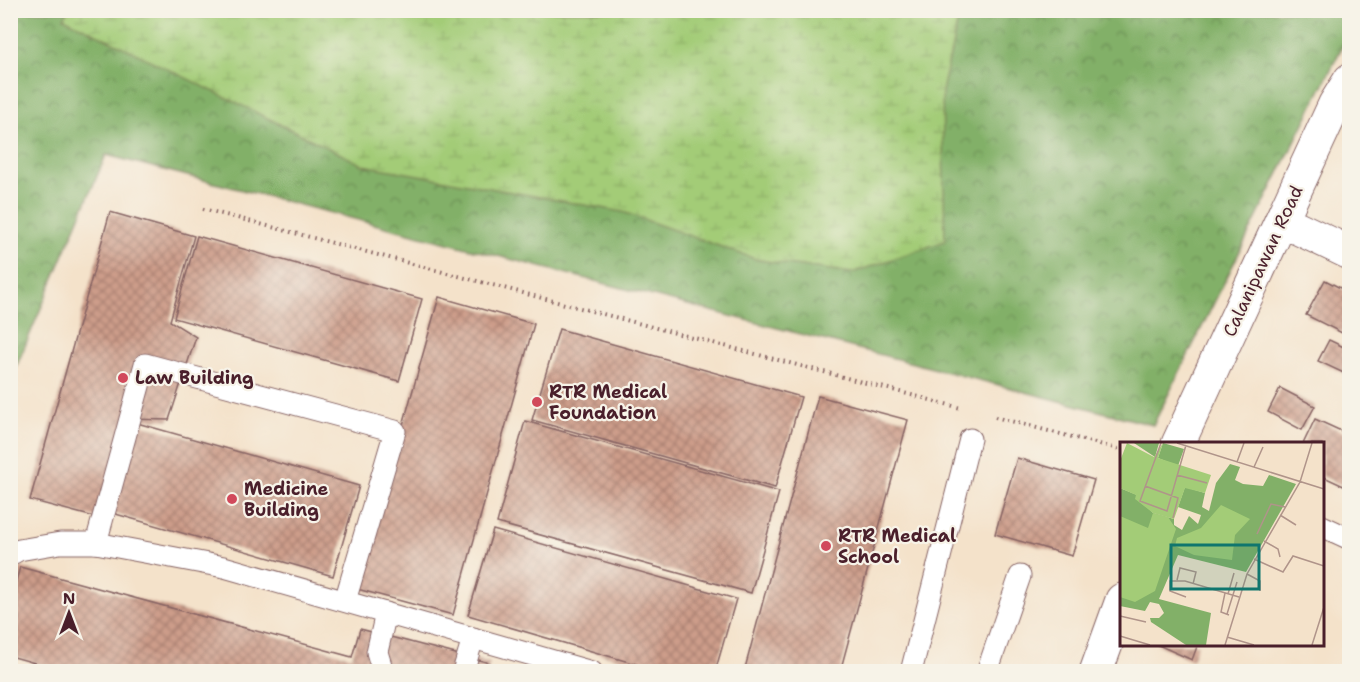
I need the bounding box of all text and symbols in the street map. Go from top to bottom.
street label: Calanipawan Road [1217,182,1309,340]
place label: Law Building [135,366,254,390]
marker: Law Building [116,371,130,385]
place label: RTR Medical Foundation [549,380,667,425]
marker: RTR Medical Foundation [530,395,544,409]
inset map [1120,442,1324,646]
place label: Medicine Building [244,477,329,522]
marker: Medicine Building [225,492,239,506]
place label: RTR Medical School [838,524,956,569]
marker: RTR Medical School [819,539,833,553]
north arrow [39,583,99,643]
text: N [63,588,75,609]

